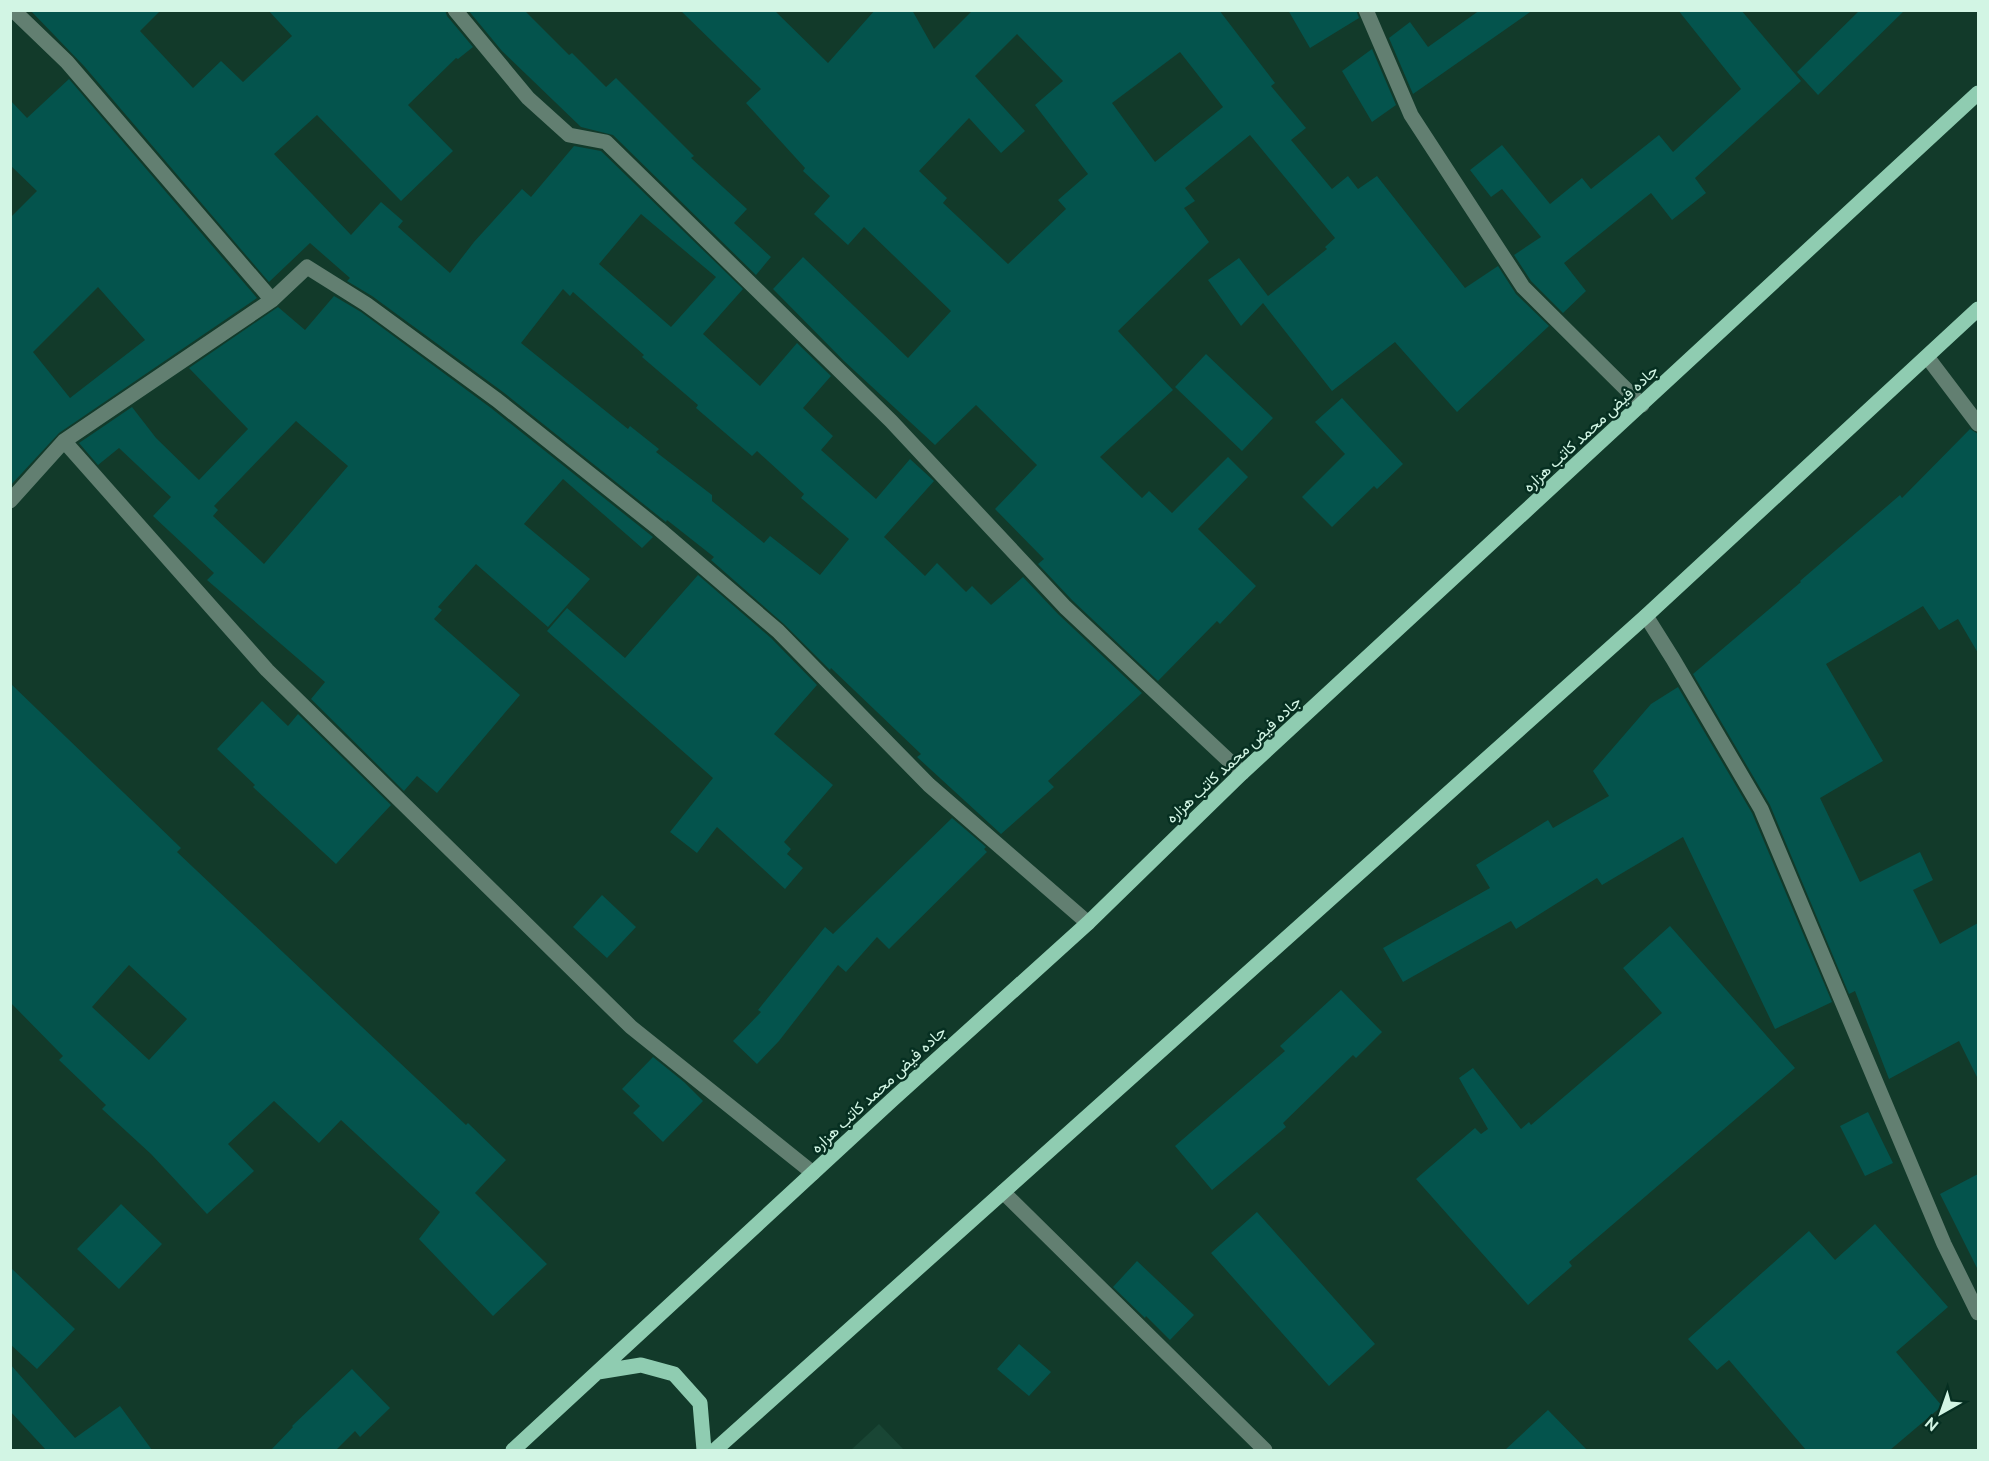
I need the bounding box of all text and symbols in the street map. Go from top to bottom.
street label: جاده فیض محمد کاتب هزاره [1519,361,1663,497]
street label: جاده فیض محمد کاتب هزاره [1162,692,1306,828]
street label: جاده فیض محمد کاتب هزاره [807,1022,951,1158]
north arrow [1911,1383,1971,1443]
text: N [1921,1414,1942,1435]

